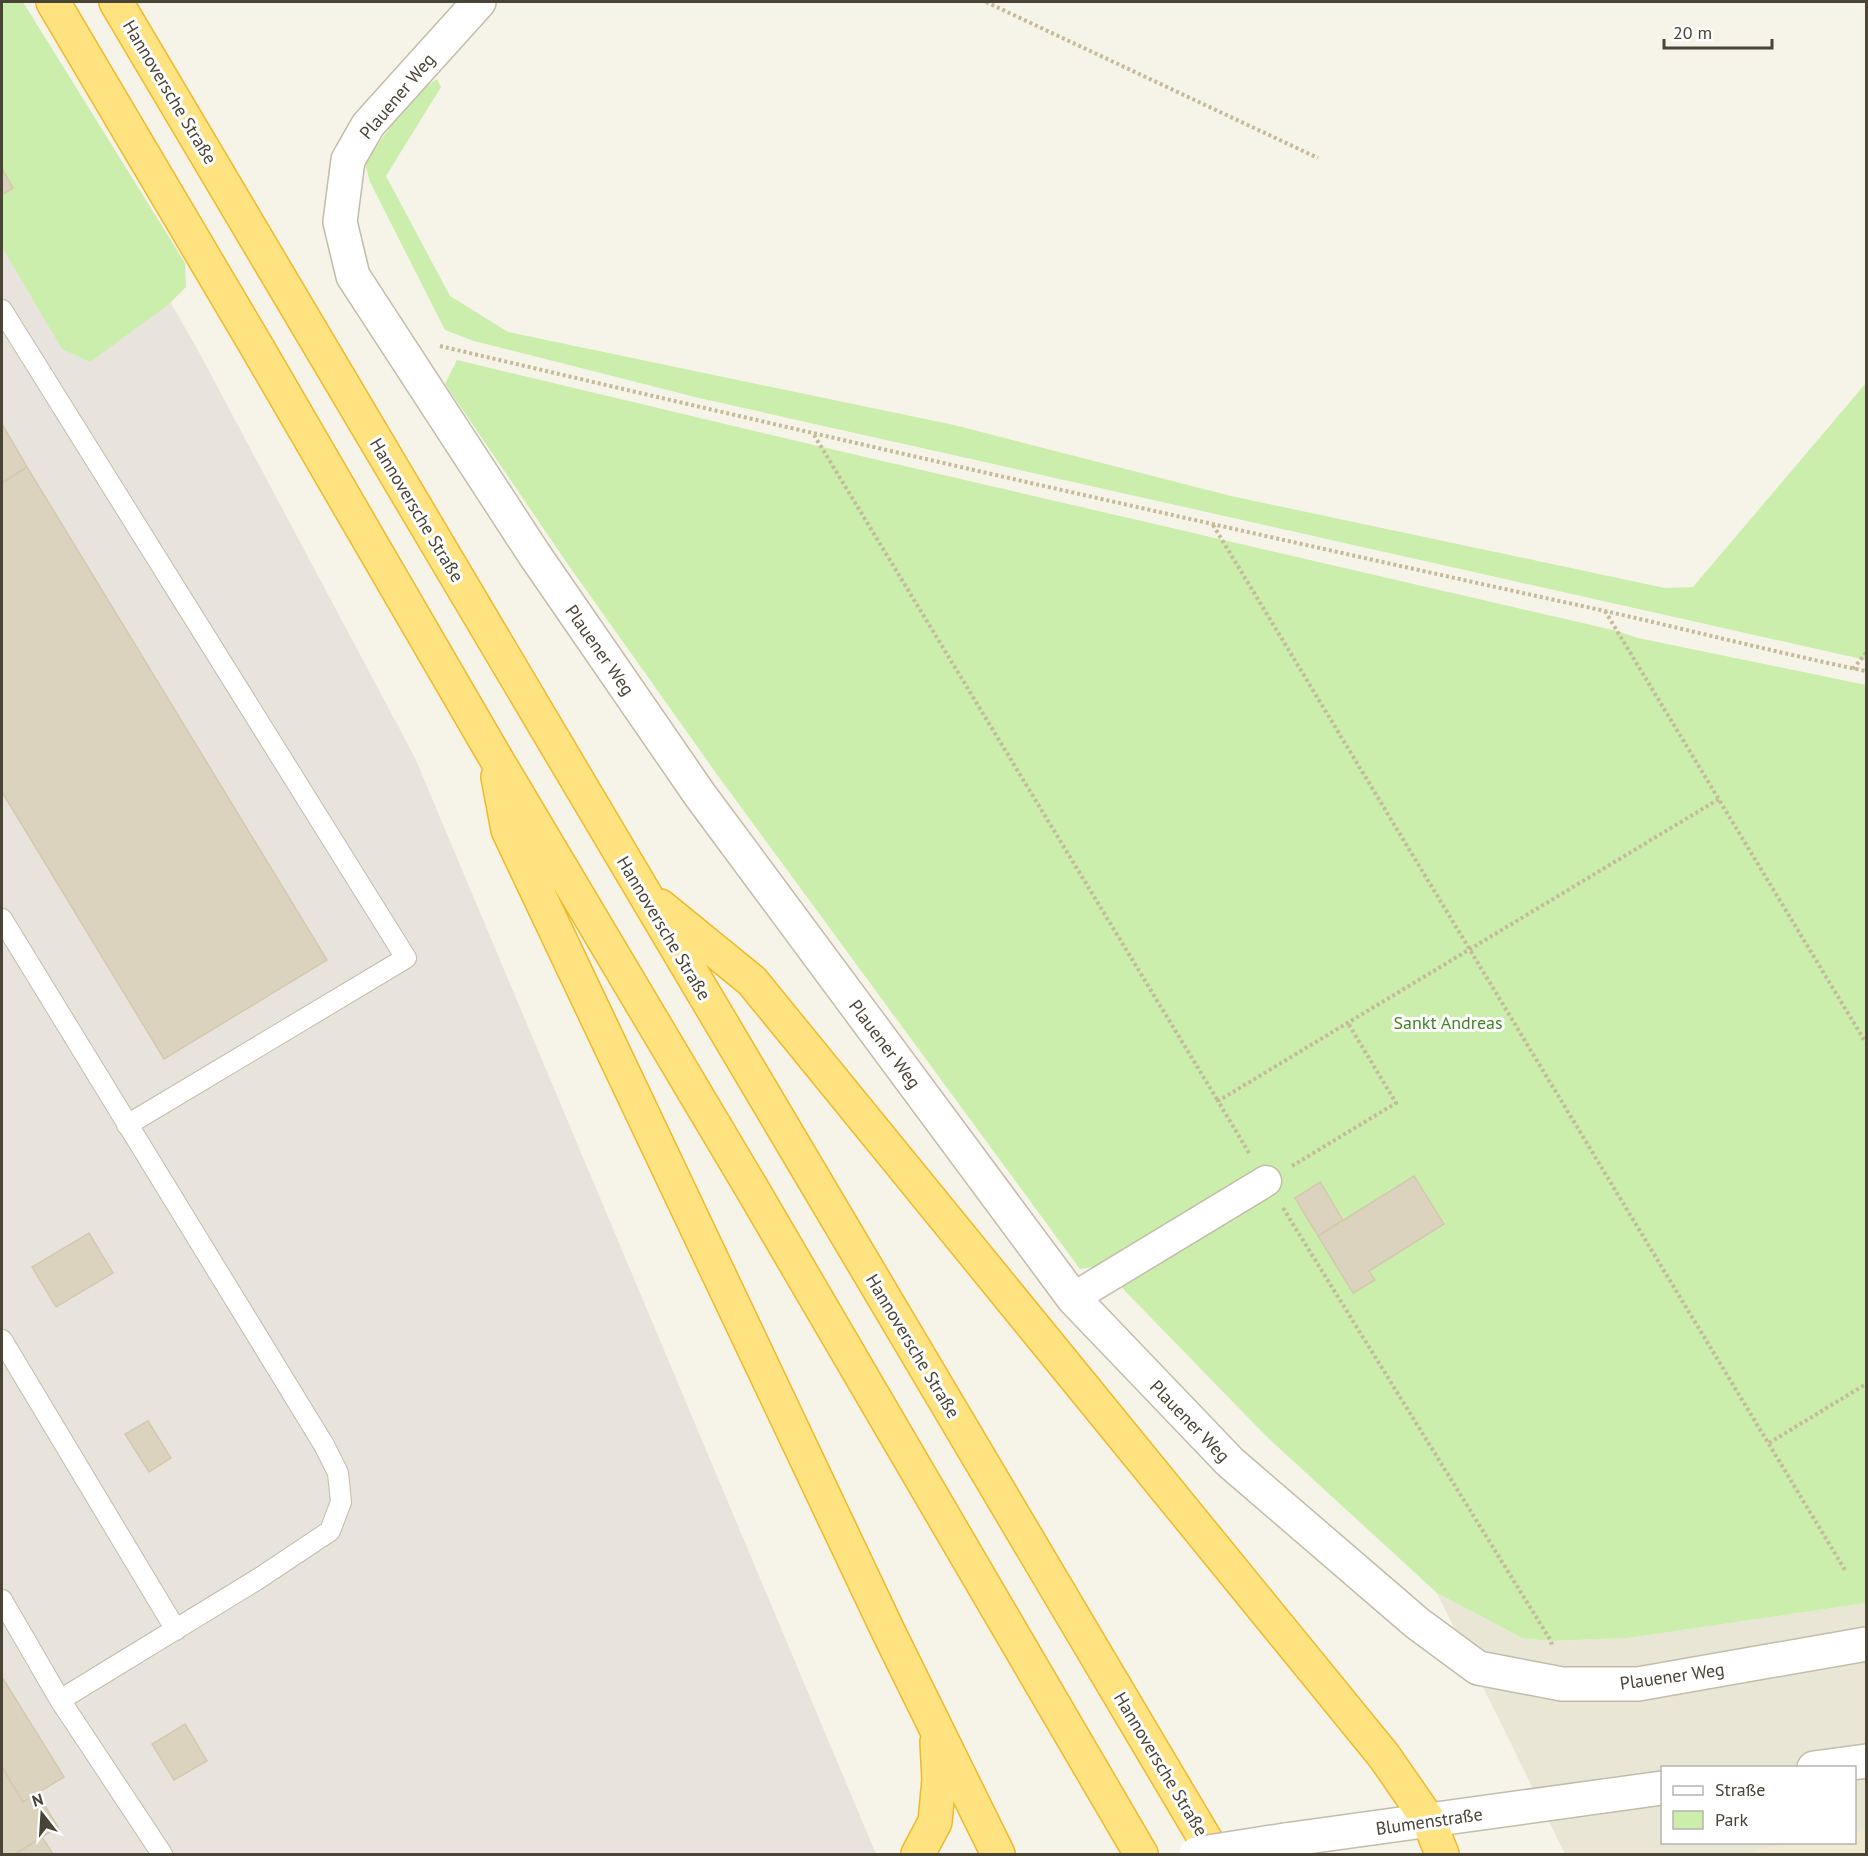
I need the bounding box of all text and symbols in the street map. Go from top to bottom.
scale bar [1664,12,1772,50]
street label: Hannoversche Straße [118,16,222,168]
text: 20 m [1673,21,1712,44]
street label: Plauener Weg [354,48,440,144]
street label: Hannoversche Straße [365,434,469,586]
street label: Plauener Weg [560,600,640,700]
street label: Hannoversche Straße [612,852,716,1004]
street label: Plauener Weg [844,995,926,1093]
park label: Sankt Andreas [1393,1011,1503,1034]
street label: Hannoversche Straße [861,1270,965,1422]
street label: Plauener Weg [1145,1375,1235,1467]
street label: Plauener Weg [1618,1657,1726,1695]
street label: Hannoversche Straße [1109,1688,1213,1840]
legend [1661,1766,1856,1844]
text: Straße [1715,1778,1766,1801]
north arrow [12,1784,72,1844]
text: N [30,1789,46,1811]
street label: Blumenstraße [1374,1802,1484,1840]
text: Park [1715,1808,1748,1831]

